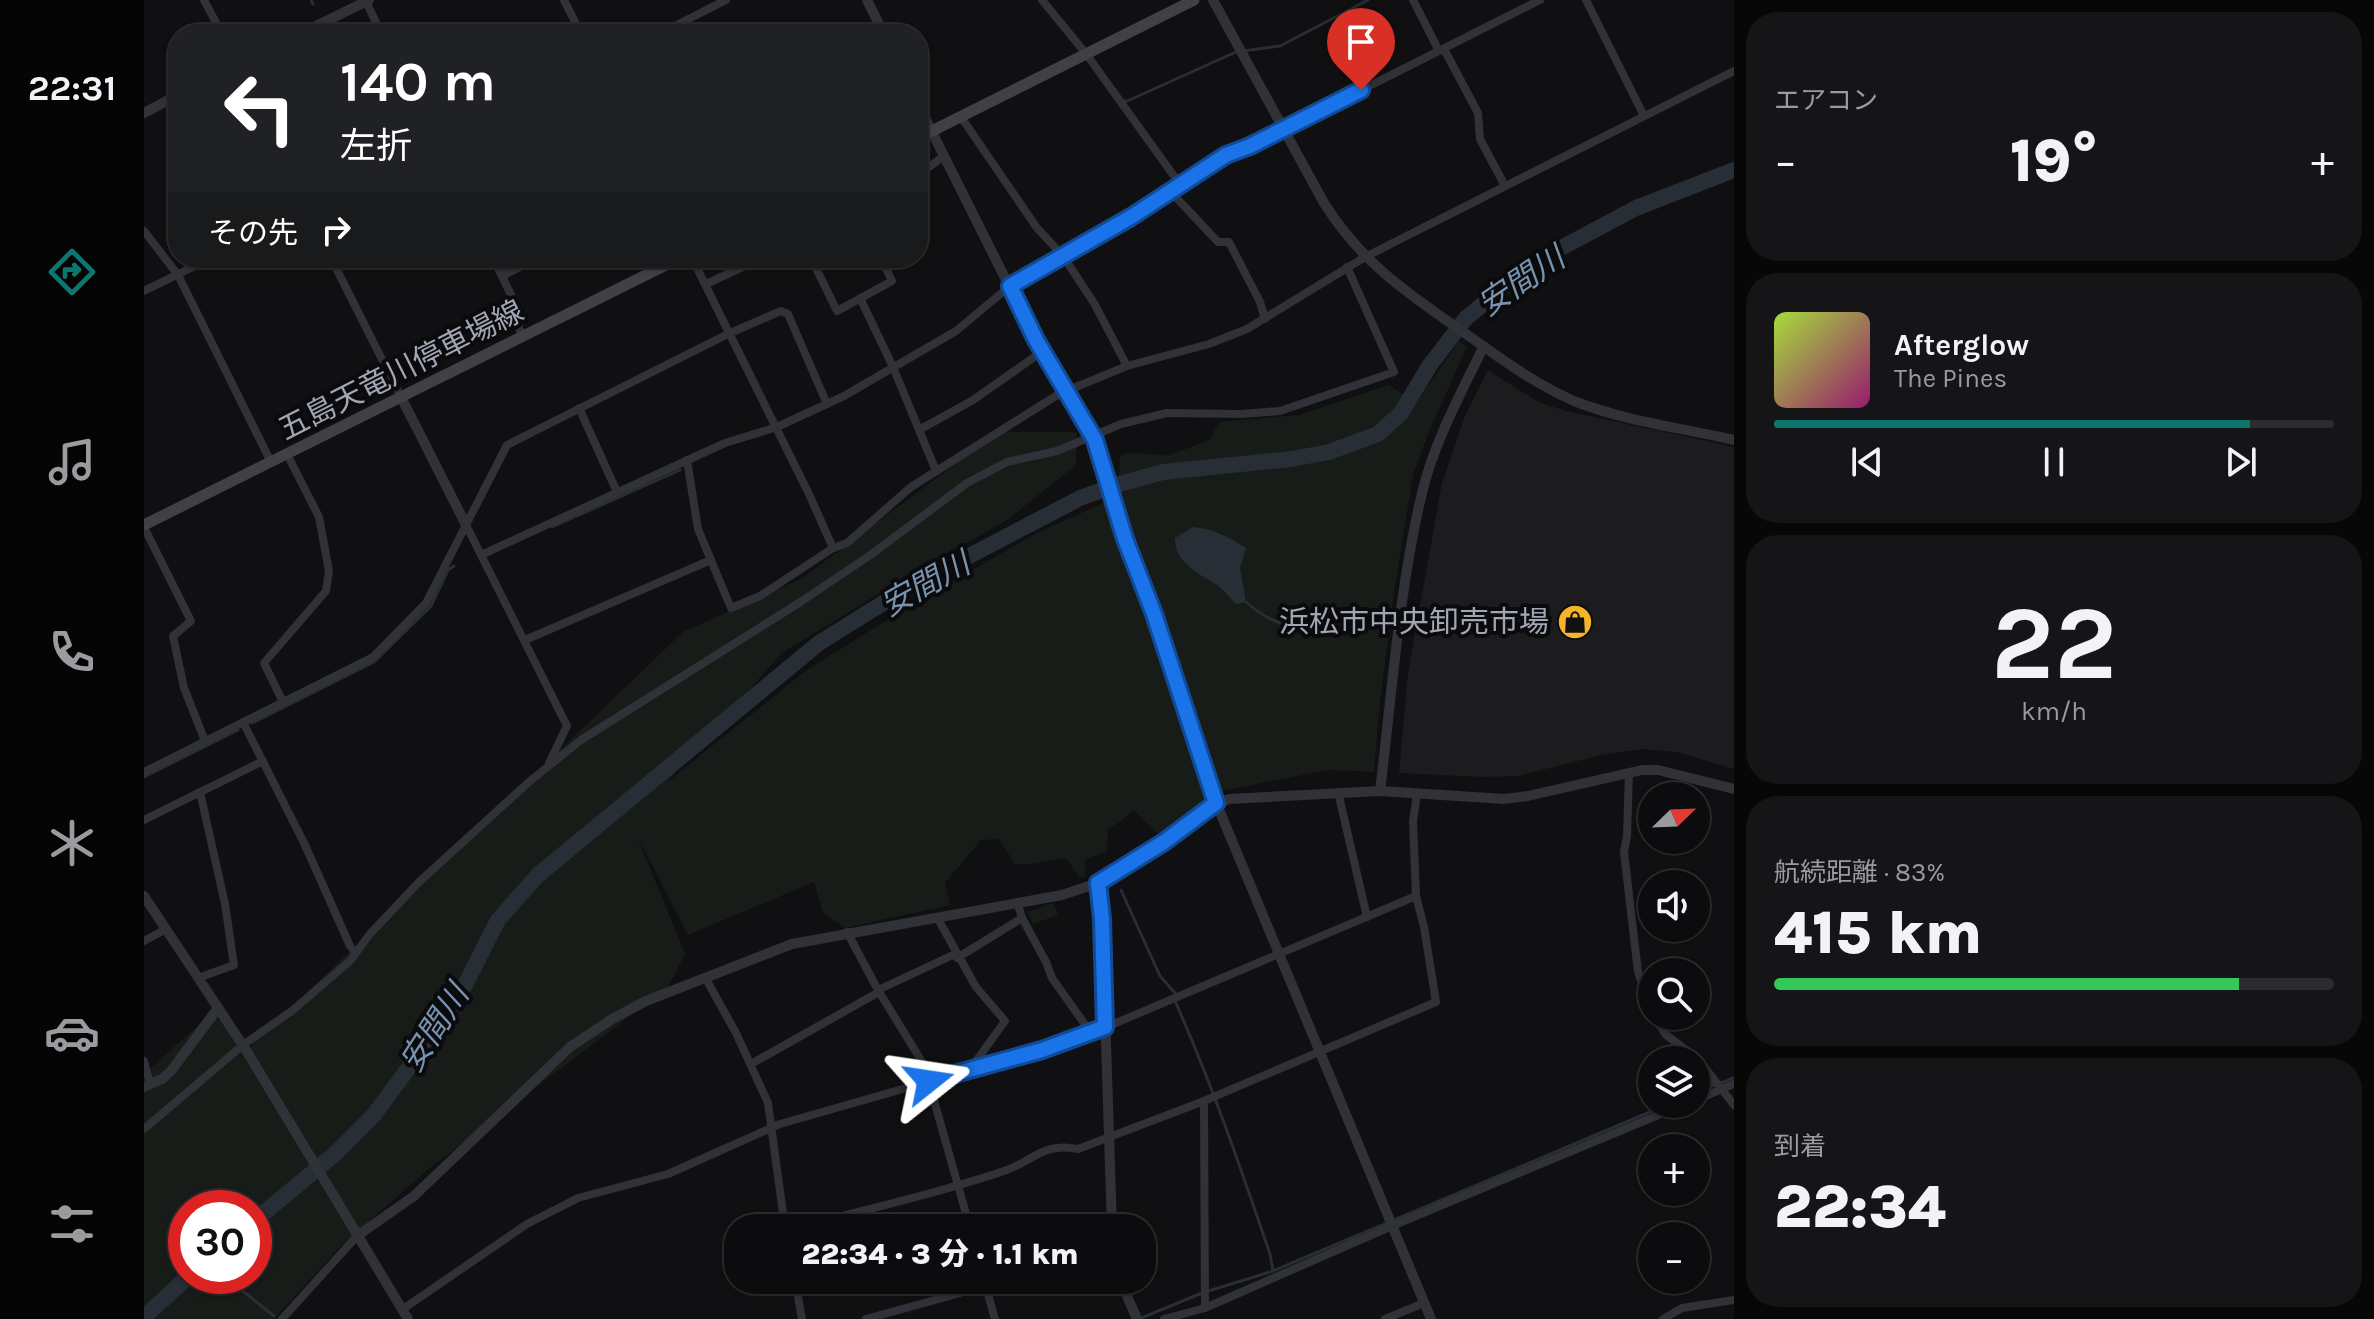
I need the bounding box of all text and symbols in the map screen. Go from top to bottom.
pin [1327,8,1395,90]
icon: arrive [1339,20,1383,64]
text: 140 m [340,49,496,114]
icon: left [208,56,312,160]
text: 22:31 [28,67,116,109]
text: エアコン [1774,85,1878,116]
text: 左折 [340,125,412,167]
text: 19° [2010,126,2098,196]
text: − [1774,136,1797,187]
text: + [2311,136,2334,187]
icon: right [314,208,358,252]
text: その先 [208,215,298,251]
water label: 安間川 [1471,238,1574,324]
icon: directions [44,244,100,300]
street label: 五島天竜川停車場線 [273,293,529,447]
text: Afterglow [1894,327,2029,363]
text: The Pines [1894,363,2007,394]
icon: music [44,434,100,490]
icon: previous [1845,440,1889,484]
icon: pause [2032,440,2076,484]
icon: next [2219,440,2263,484]
water label: 安間川 [874,544,979,624]
text: 22 [1991,583,2117,704]
shop icon: 浜松市中央卸売市場 [1556,603,1594,641]
place label: 浜松市中央卸売市場 [1279,604,1549,640]
icon: phone [44,624,100,680]
text: km/h [2021,696,2087,727]
north arrow [1638,782,1710,854]
map controls [1638,782,1710,1294]
icon: climate [44,815,100,871]
text: 航続距離 · 83% [1774,857,1945,888]
button: sound [1638,870,1710,942]
text: 415 km [1774,898,1982,968]
button: search [1638,958,1710,1030]
water label: 安間川 [393,975,478,1079]
icon: car [44,1005,100,1061]
position arrow [887,1039,971,1123]
button: layers [1638,1046,1710,1118]
text: 到着 [1774,1131,1826,1162]
button: + [1638,1134,1710,1206]
text: 22:34 [1774,1172,1946,1242]
speed limit sign: 30 [168,1190,272,1294]
icon: filters [44,1196,100,1252]
button: − [1638,1222,1710,1294]
text: 22:34 · 3 分 · 1.1 km [801,1236,1079,1272]

